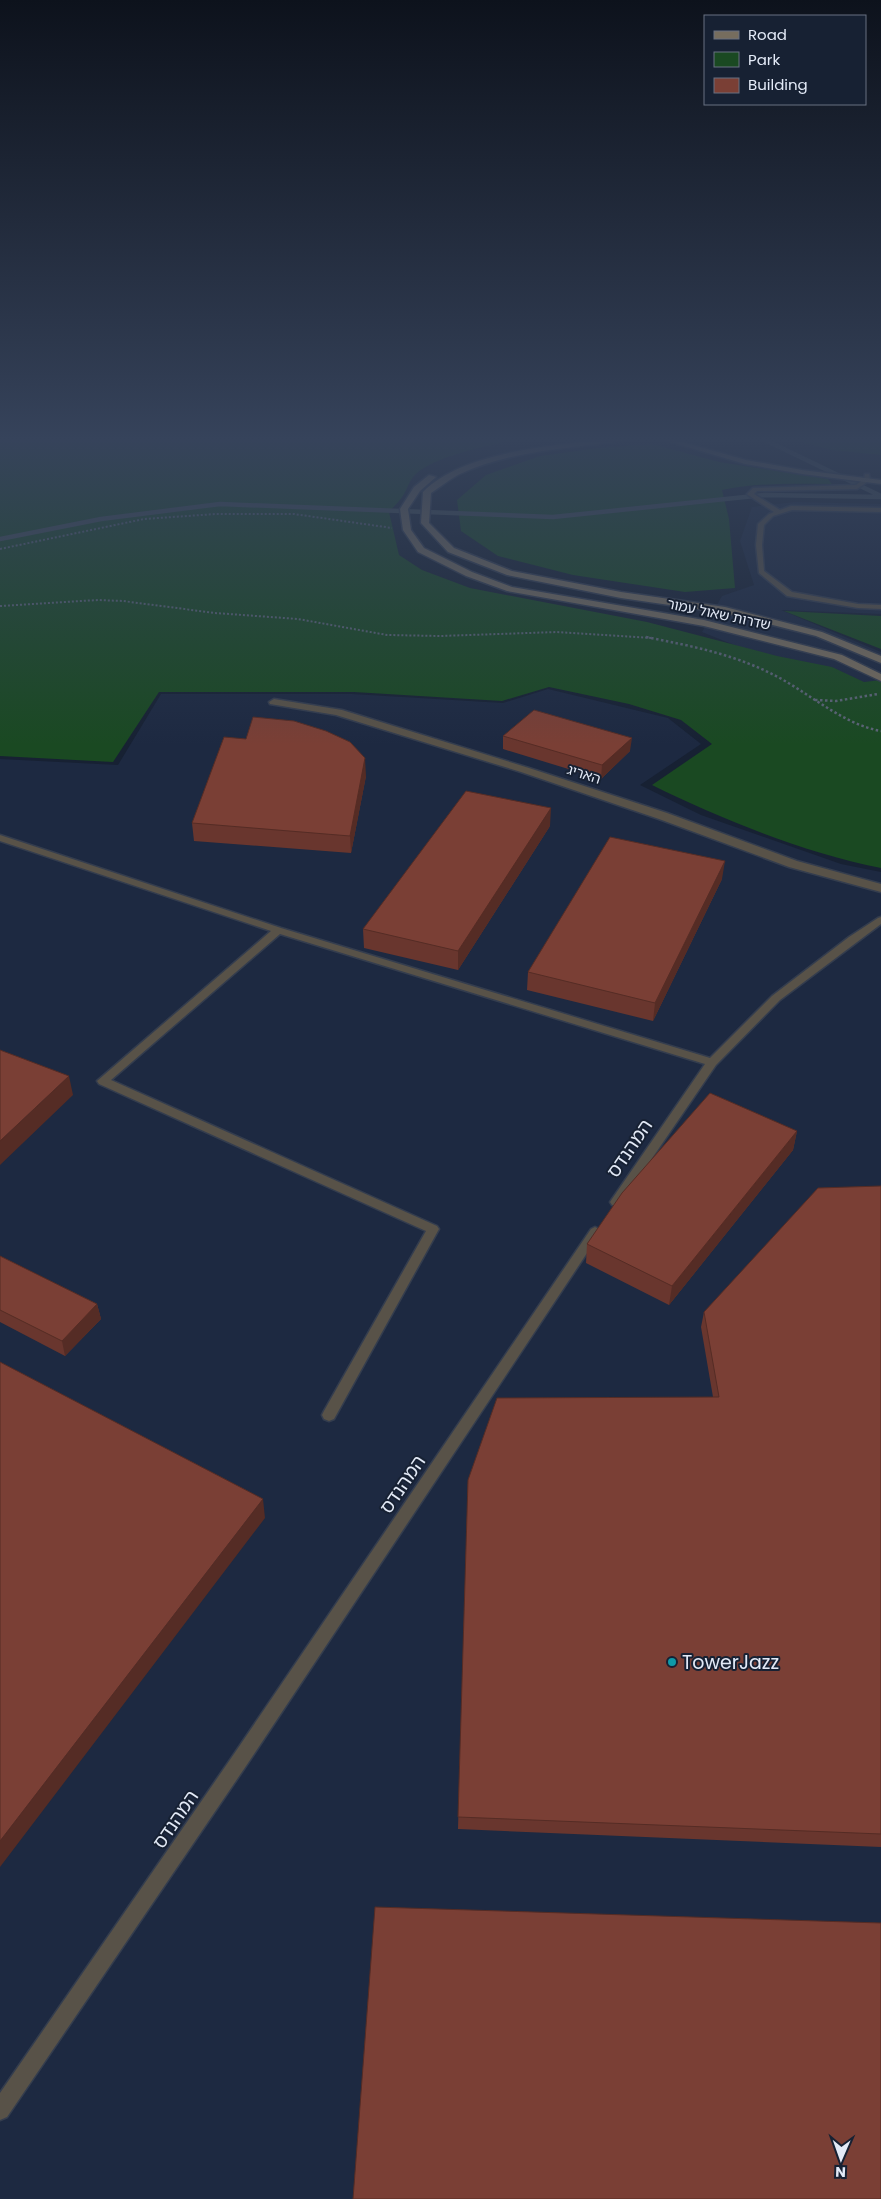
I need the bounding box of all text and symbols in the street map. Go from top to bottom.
legend [704,15,866,105]
text: Road [748,24,787,45]
text: Park [748,49,780,70]
text: Building [748,74,808,95]
street label: שדרות שאול עמור [665,593,773,635]
street label: האריג [565,759,603,789]
street label: המהנדס [600,1114,659,1183]
street label: המהנדס [373,1450,432,1519]
place label: TowerJazz [682,1649,779,1676]
marker: TowerJazz [666,1656,678,1668]
street label: המהנדס [146,1785,205,1854]
north arrow [816,2134,866,2184]
text: N [835,2162,846,2182]

